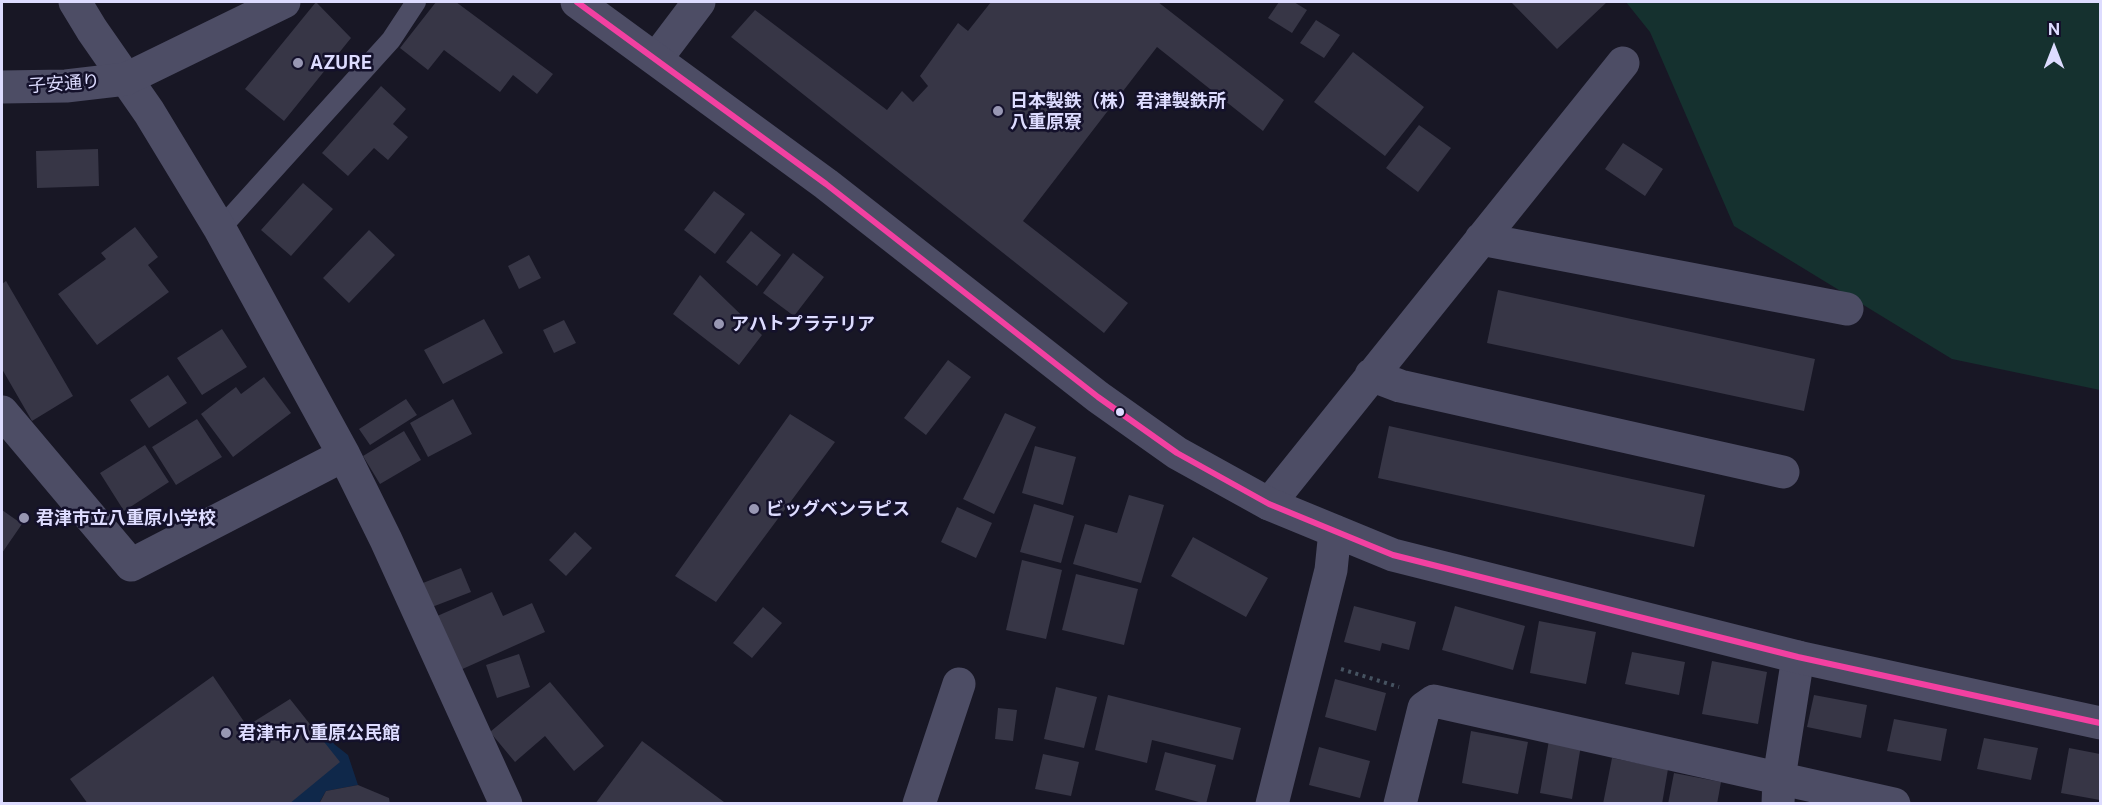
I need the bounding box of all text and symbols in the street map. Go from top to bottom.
north arrow [2024,18,2084,78]
text: N [2048,20,2060,39]
place label: AZURE [310,52,372,74]
marker: AZURE [291,56,305,70]
street label: 子安通り [27,71,101,97]
place label: 日本製鉄（株）君津製鉄所 八重原寮 [1010,90,1226,132]
marker: 日本製鉄（株）君津製鉄所 八重原寮 [991,104,1005,118]
place label: アハトプラテリア [731,313,875,335]
marker: アハトプラテリア [712,317,726,331]
unlabelled marker [1114,406,1126,418]
place label: ビッグベンラピス [766,498,910,520]
marker: ビッグベンラピス [747,502,761,516]
place label: 君津市立八重原小学校 [36,507,216,529]
marker: 君津市立八重原小学校 [17,511,31,525]
place label: 君津市八重原公民館 [238,722,400,744]
marker: 君津市八重原公民館 [219,726,233,740]

